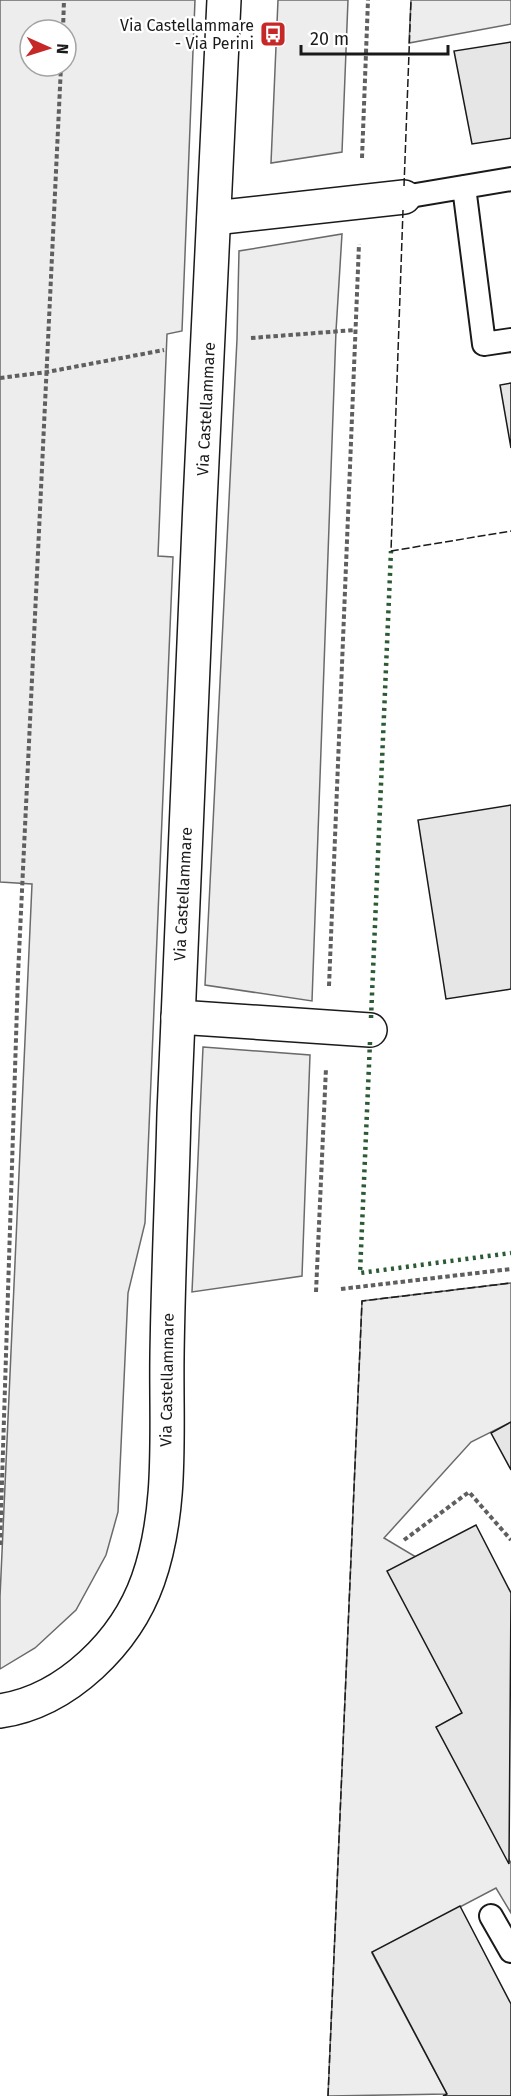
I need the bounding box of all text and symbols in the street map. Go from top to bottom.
place label: Via Castellammare - Via Perini [120,16,254,53]
north arrow [18,18,78,78]
scale bar [301,18,448,56]
bus stop icon: Via Castellammare - Via Perini [258,19,288,49]
text: 20 m [310,28,349,50]
text: N [53,43,72,55]
street label: Via Castellammare [193,342,219,476]
street label: Via Castellammare [170,827,196,961]
street label: Via Castellammare [156,1313,178,1447]

